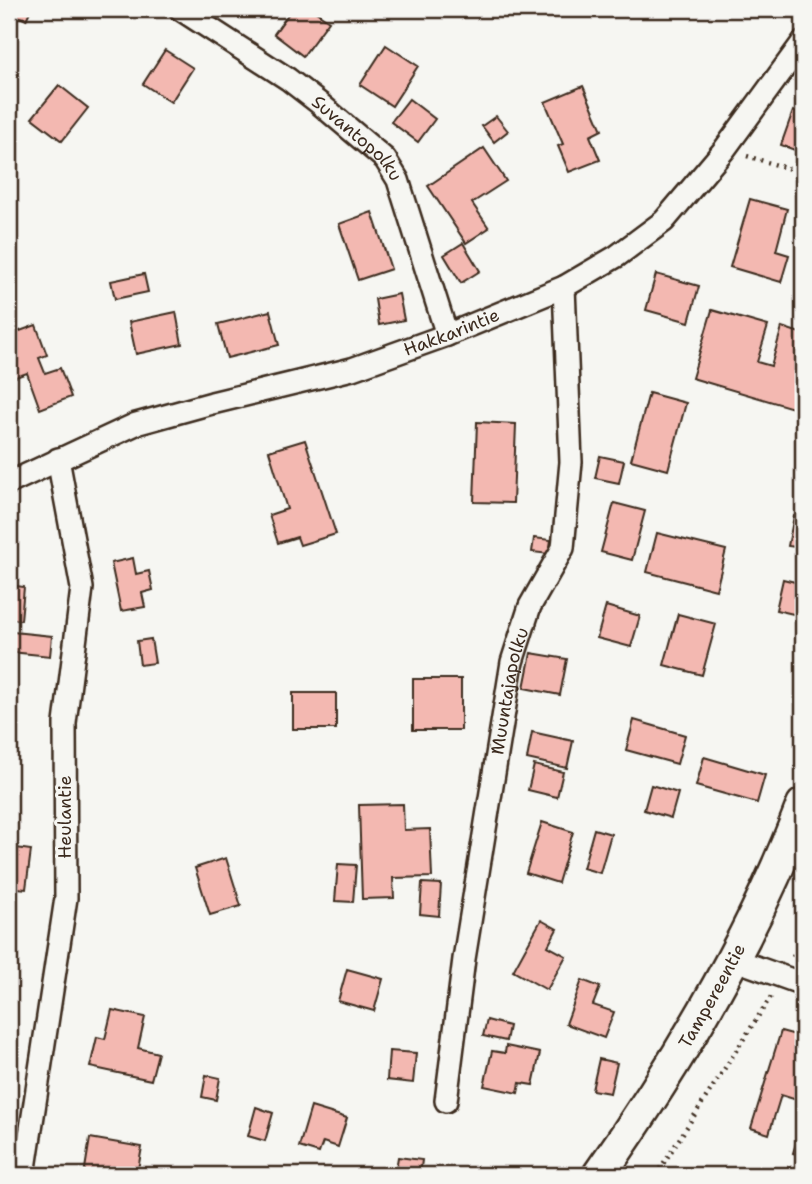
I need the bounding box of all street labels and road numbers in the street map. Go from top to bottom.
street label: Suvantopolku [307,90,408,185]
street label: Hakkarintie [400,303,503,362]
street label: Muuntajapolku [485,624,534,757]
street label: Heulantie [53,775,77,859]
street label: Tampereentie [673,939,751,1053]

